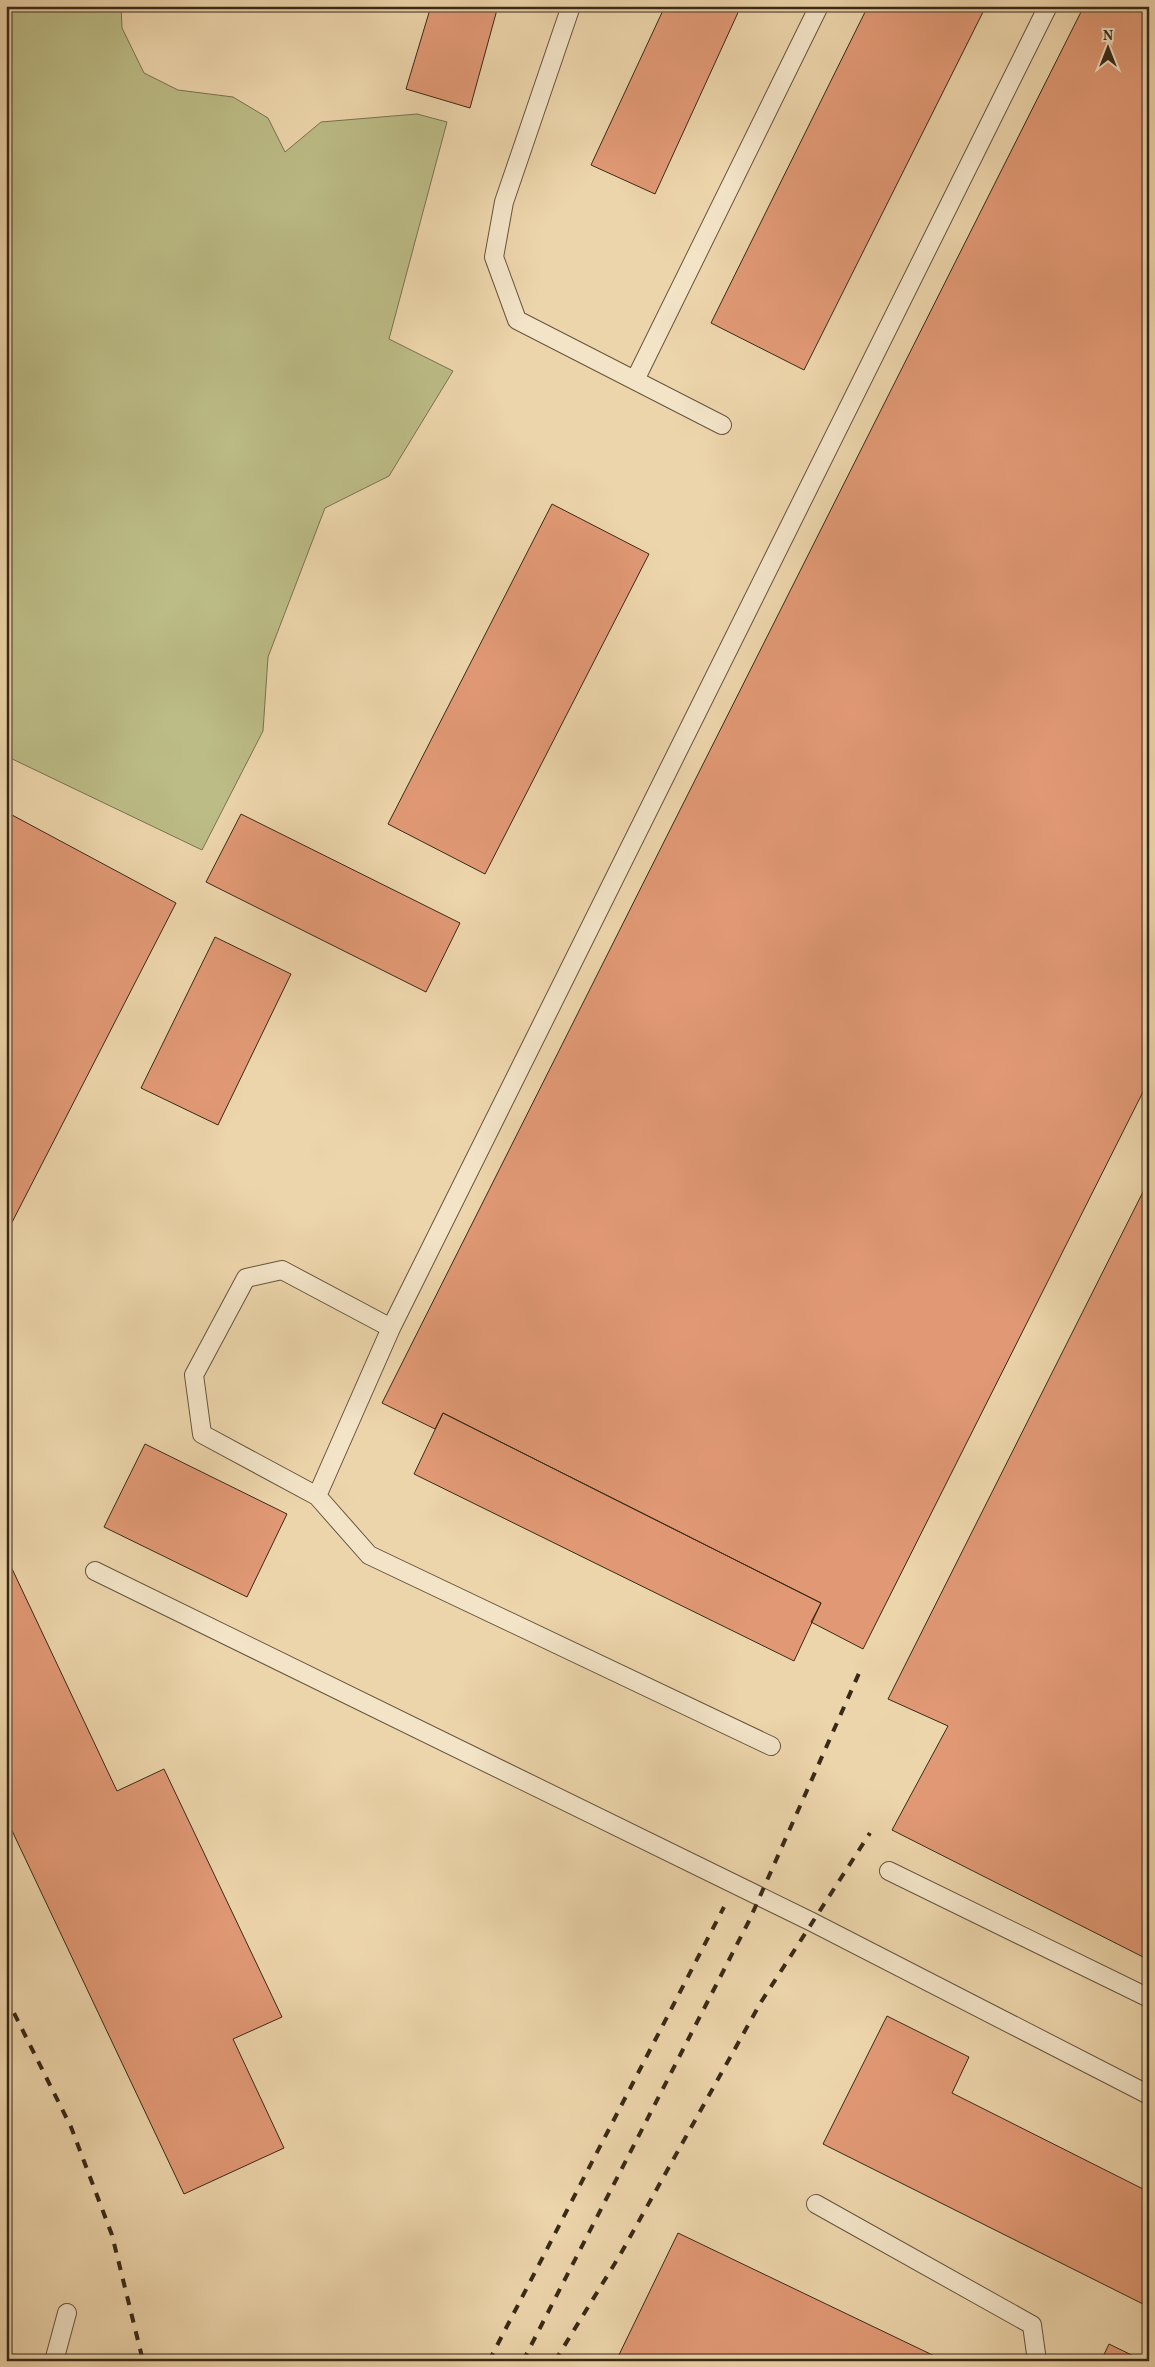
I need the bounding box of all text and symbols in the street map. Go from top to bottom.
north arrow [1082,22,1132,72]
text: N [1103,27,1113,46]

